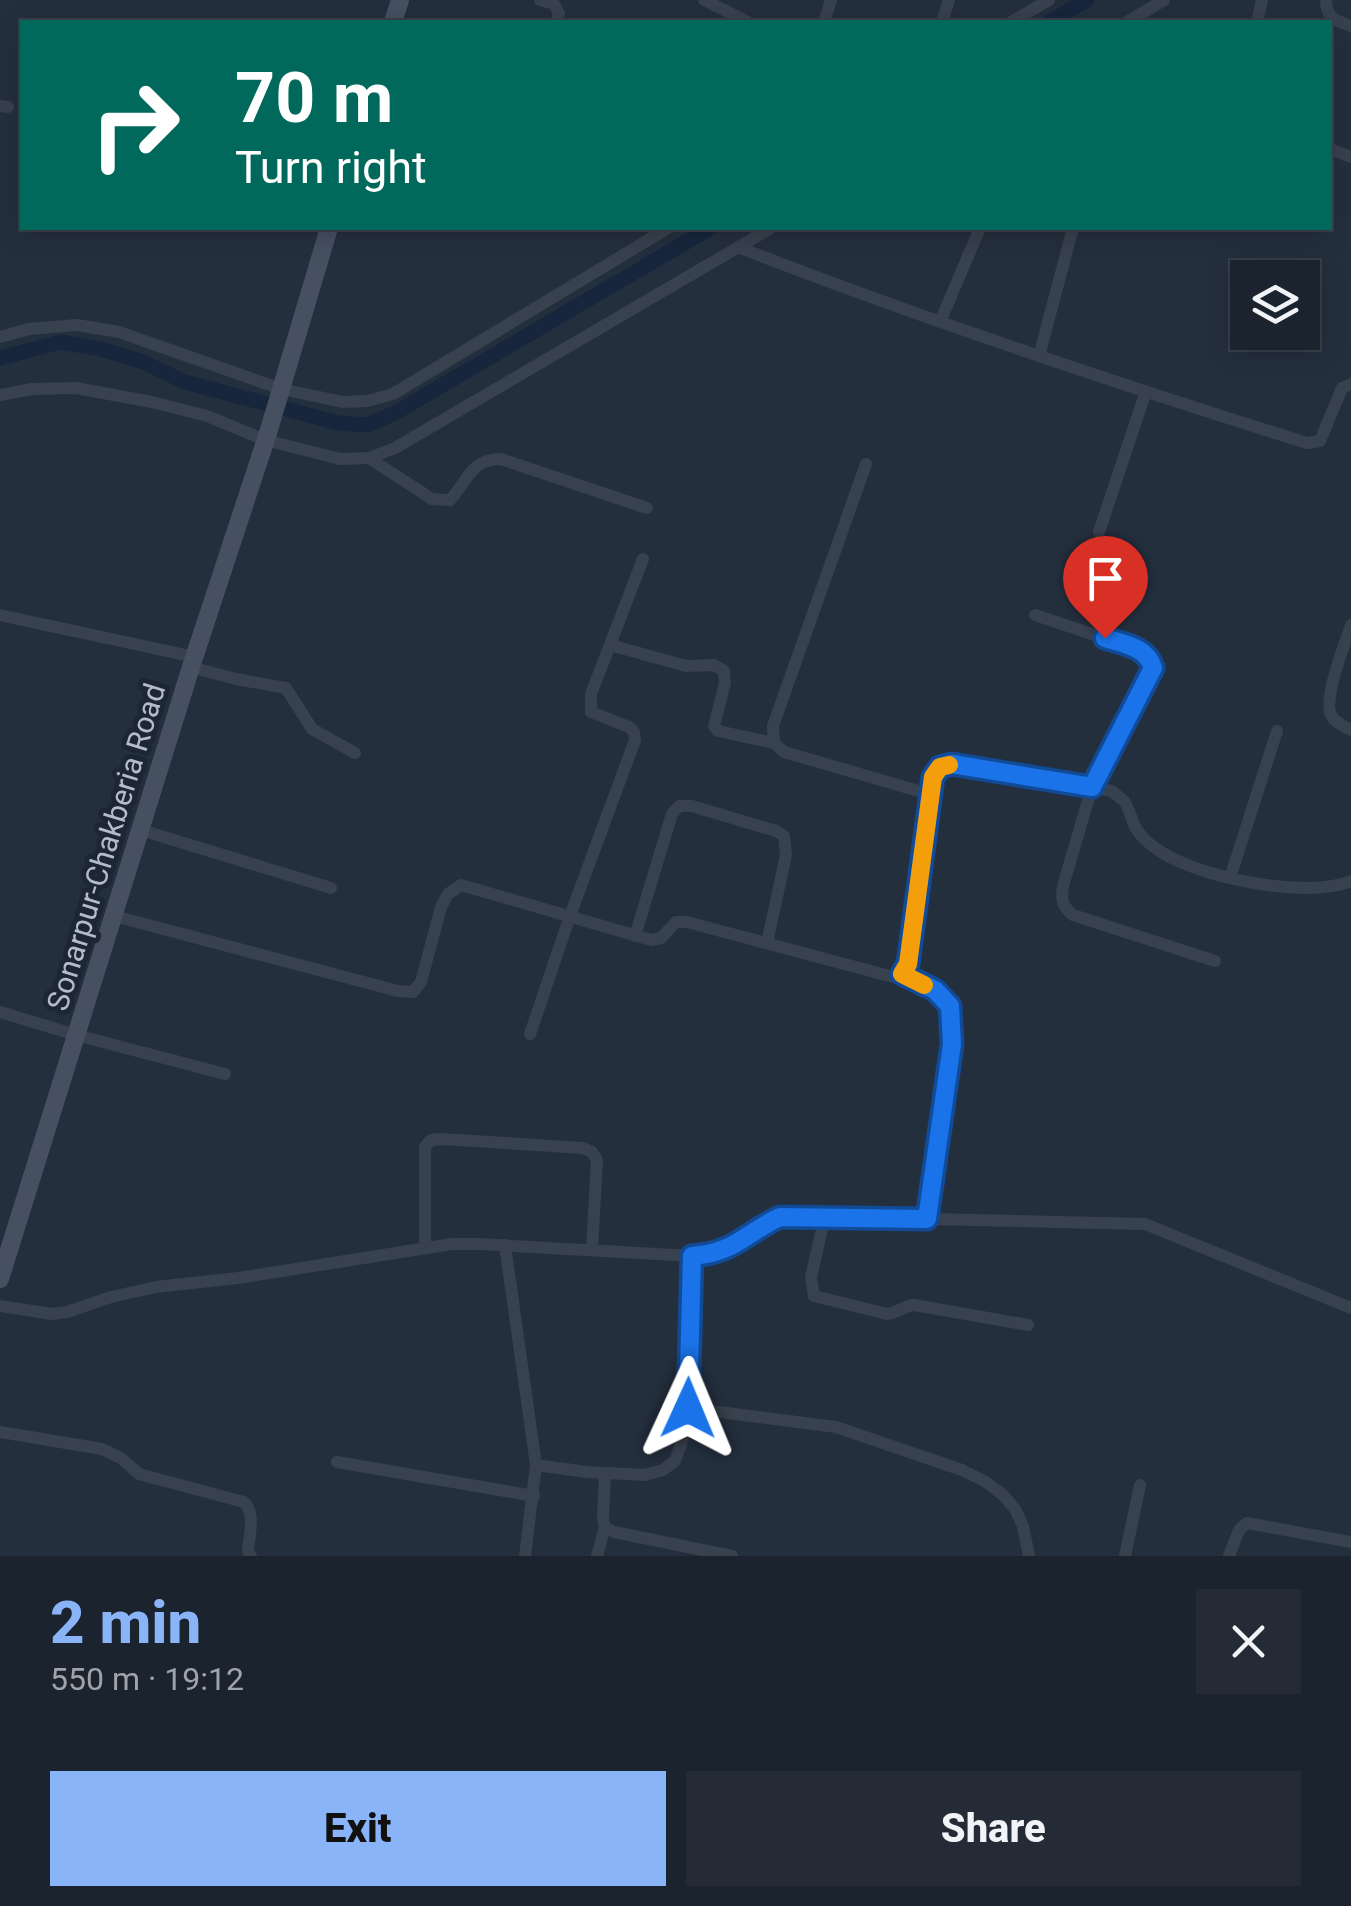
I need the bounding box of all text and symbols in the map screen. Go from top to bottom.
text: 70 m [235,57,393,139]
icon: right [70,60,200,190]
text: Turn right [235,141,427,194]
map controls [1230,260,1320,350]
button: layers [1230,260,1320,350]
pin [1063,536,1148,639]
icon: arrive [1078,551,1133,606]
street label: Sonarpur-Chakberia Road [40,679,172,1015]
position arrow [636,1356,740,1460]
text: 2 min [50,1587,201,1658]
button: close [1196,1589,1301,1694]
text: 550 m · 19:12 [50,1660,244,1698]
button: Exit [50,1771,666,1886]
button: Share [686,1771,1301,1886]

